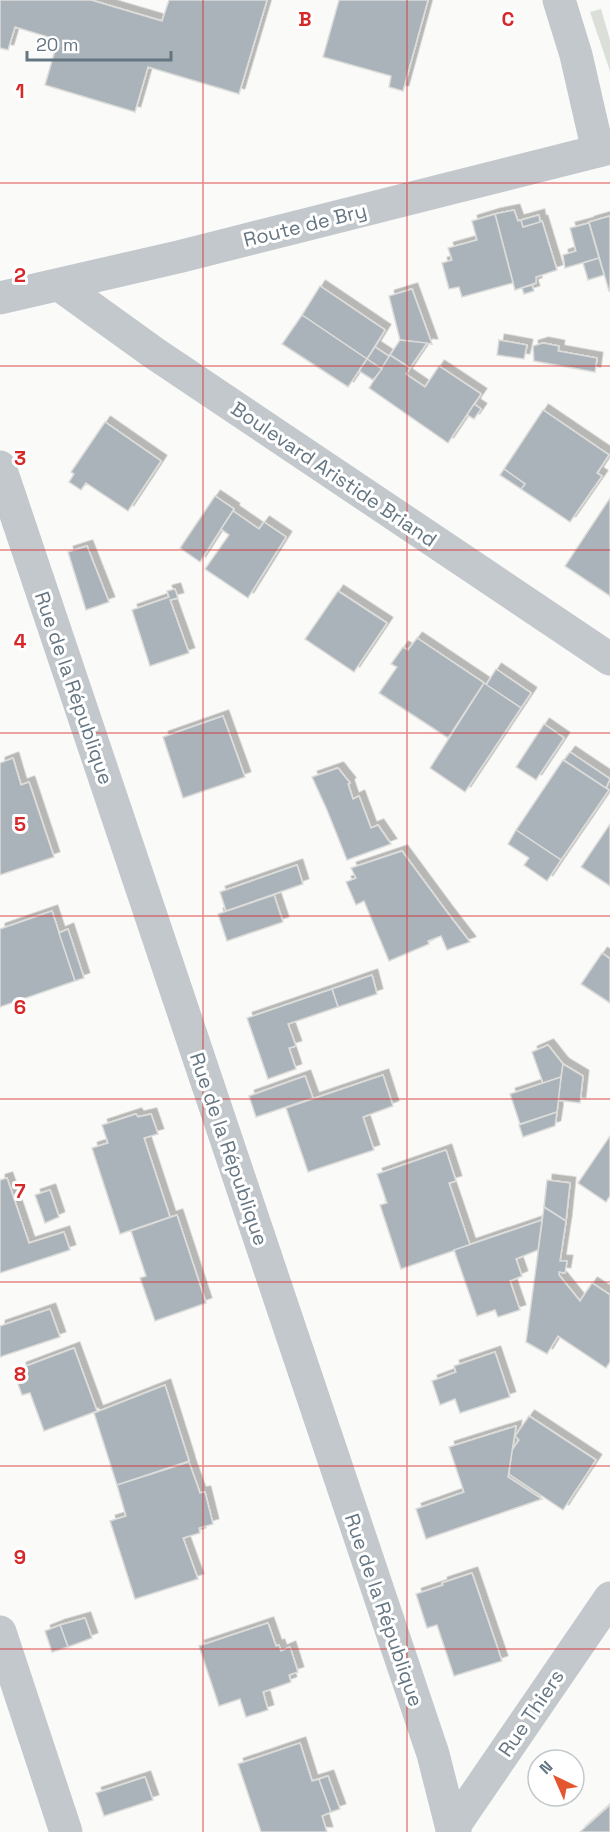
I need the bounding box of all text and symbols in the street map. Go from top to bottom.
text: B [298,6,312,32]
text: C [502,6,515,32]
scale bar [27,24,171,62]
text: 20 m [36,33,79,56]
text: 1 [15,78,25,104]
street label: Route de Bry [241,197,369,253]
text: 2 [14,262,26,288]
street label: Boulevard Aristide Briand [226,395,442,553]
text: 3 [14,445,26,471]
street label: Rue de la République [29,588,119,788]
text: 4 [14,628,27,654]
text: 5 [14,811,26,837]
text: 6 [14,994,26,1020]
street label: Rue de la République [184,1049,274,1249]
text: 7 [14,1178,26,1204]
text: 8 [14,1361,26,1387]
street label: Rue de la République [339,1510,429,1710]
text: 9 [14,1544,26,1570]
street label: Rue Thiers [492,1664,570,1762]
north arrow [526,1748,586,1808]
text: N [535,1756,557,1779]

